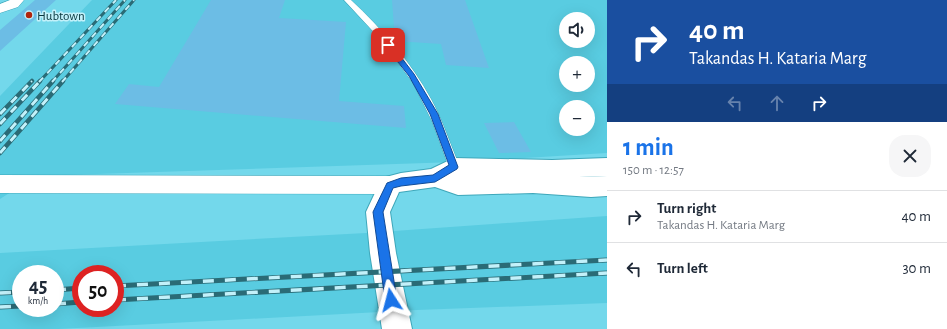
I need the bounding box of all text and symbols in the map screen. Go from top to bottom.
marker: Hubtown [24,10,34,20]
place label: Hubtown [37,10,85,23]
map controls [559,12,595,136]
button: sound [559,12,595,48]
icon: right [623,16,675,68]
text: 40 m [689,17,745,45]
pin [371,28,405,62]
icon: arrive [377,34,399,56]
text: Takandas H. Kataria Marg [689,50,866,68]
button: + [559,56,595,92]
icon: left [724,92,746,114]
icon: ahead [766,92,788,114]
icon: right [808,92,830,114]
button: − [559,100,595,136]
button: close [889,135,931,177]
text: 1 min [623,136,674,160]
text: 150 m · 12:57 [623,164,684,177]
text: Turn right [657,201,716,216]
icon: right [623,206,645,228]
text: 40 m [901,209,931,224]
text: Takandas H. Kataria Marg [657,219,785,232]
icon: left [623,258,645,280]
text: Turn left [657,261,708,276]
text: 30 m [902,261,931,276]
speed limit sign: 50 [72,265,124,317]
text: 45 [29,276,47,296]
position arrow [370,279,412,321]
text: km/h [28,296,48,306]

